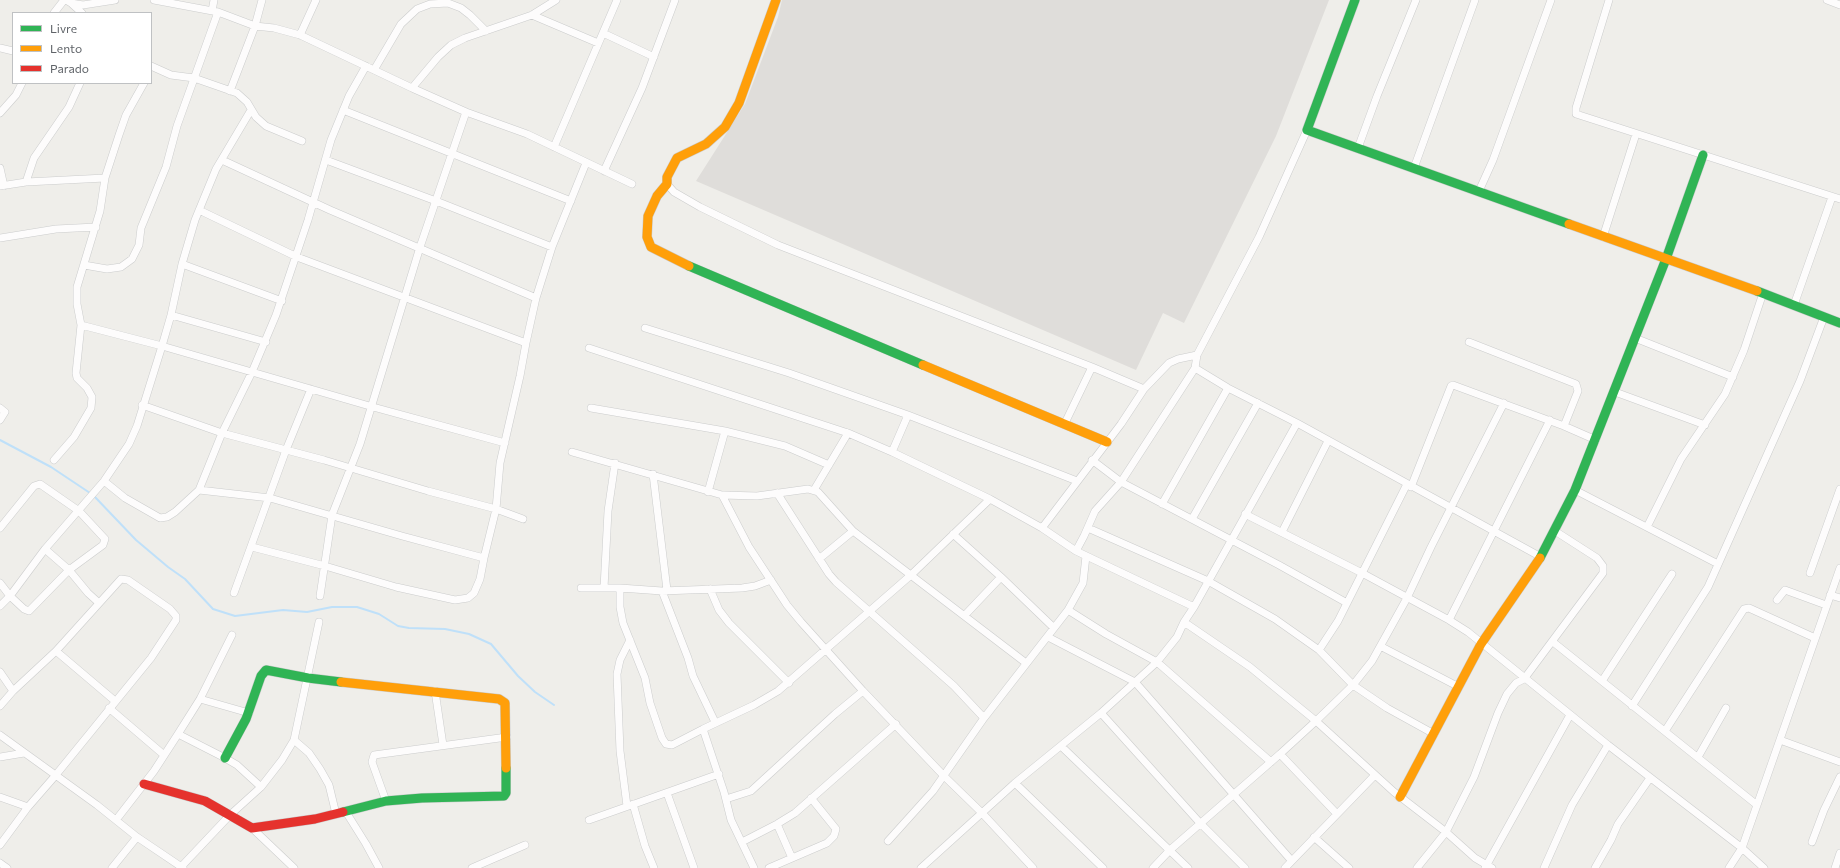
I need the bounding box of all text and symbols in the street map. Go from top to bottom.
legend [12,12,152,84]
text: Livre [50,21,77,35]
text: Lento [50,41,82,55]
text: Parado [50,61,89,75]

